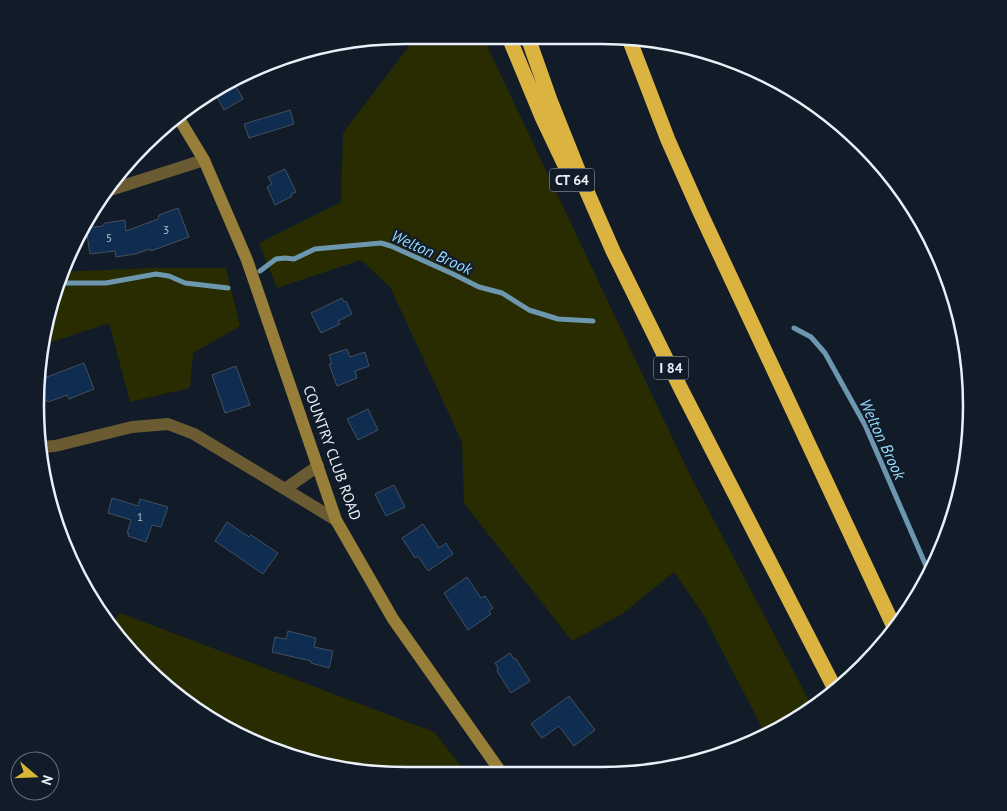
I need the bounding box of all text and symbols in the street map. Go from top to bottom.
road number: CT 64 [550,168,594,192]
house number: 3 [163,222,169,237]
water label: Welton Brook [388,225,476,279]
house number: 5 [106,230,112,245]
road number: I 84 [654,356,688,379]
street label: COUNTRY CLUB ROAD [299,383,366,523]
water label: Welton Brook [856,395,911,483]
house number: 1 [137,509,143,524]
north arrow [10,751,60,801]
text: N [37,773,57,788]

